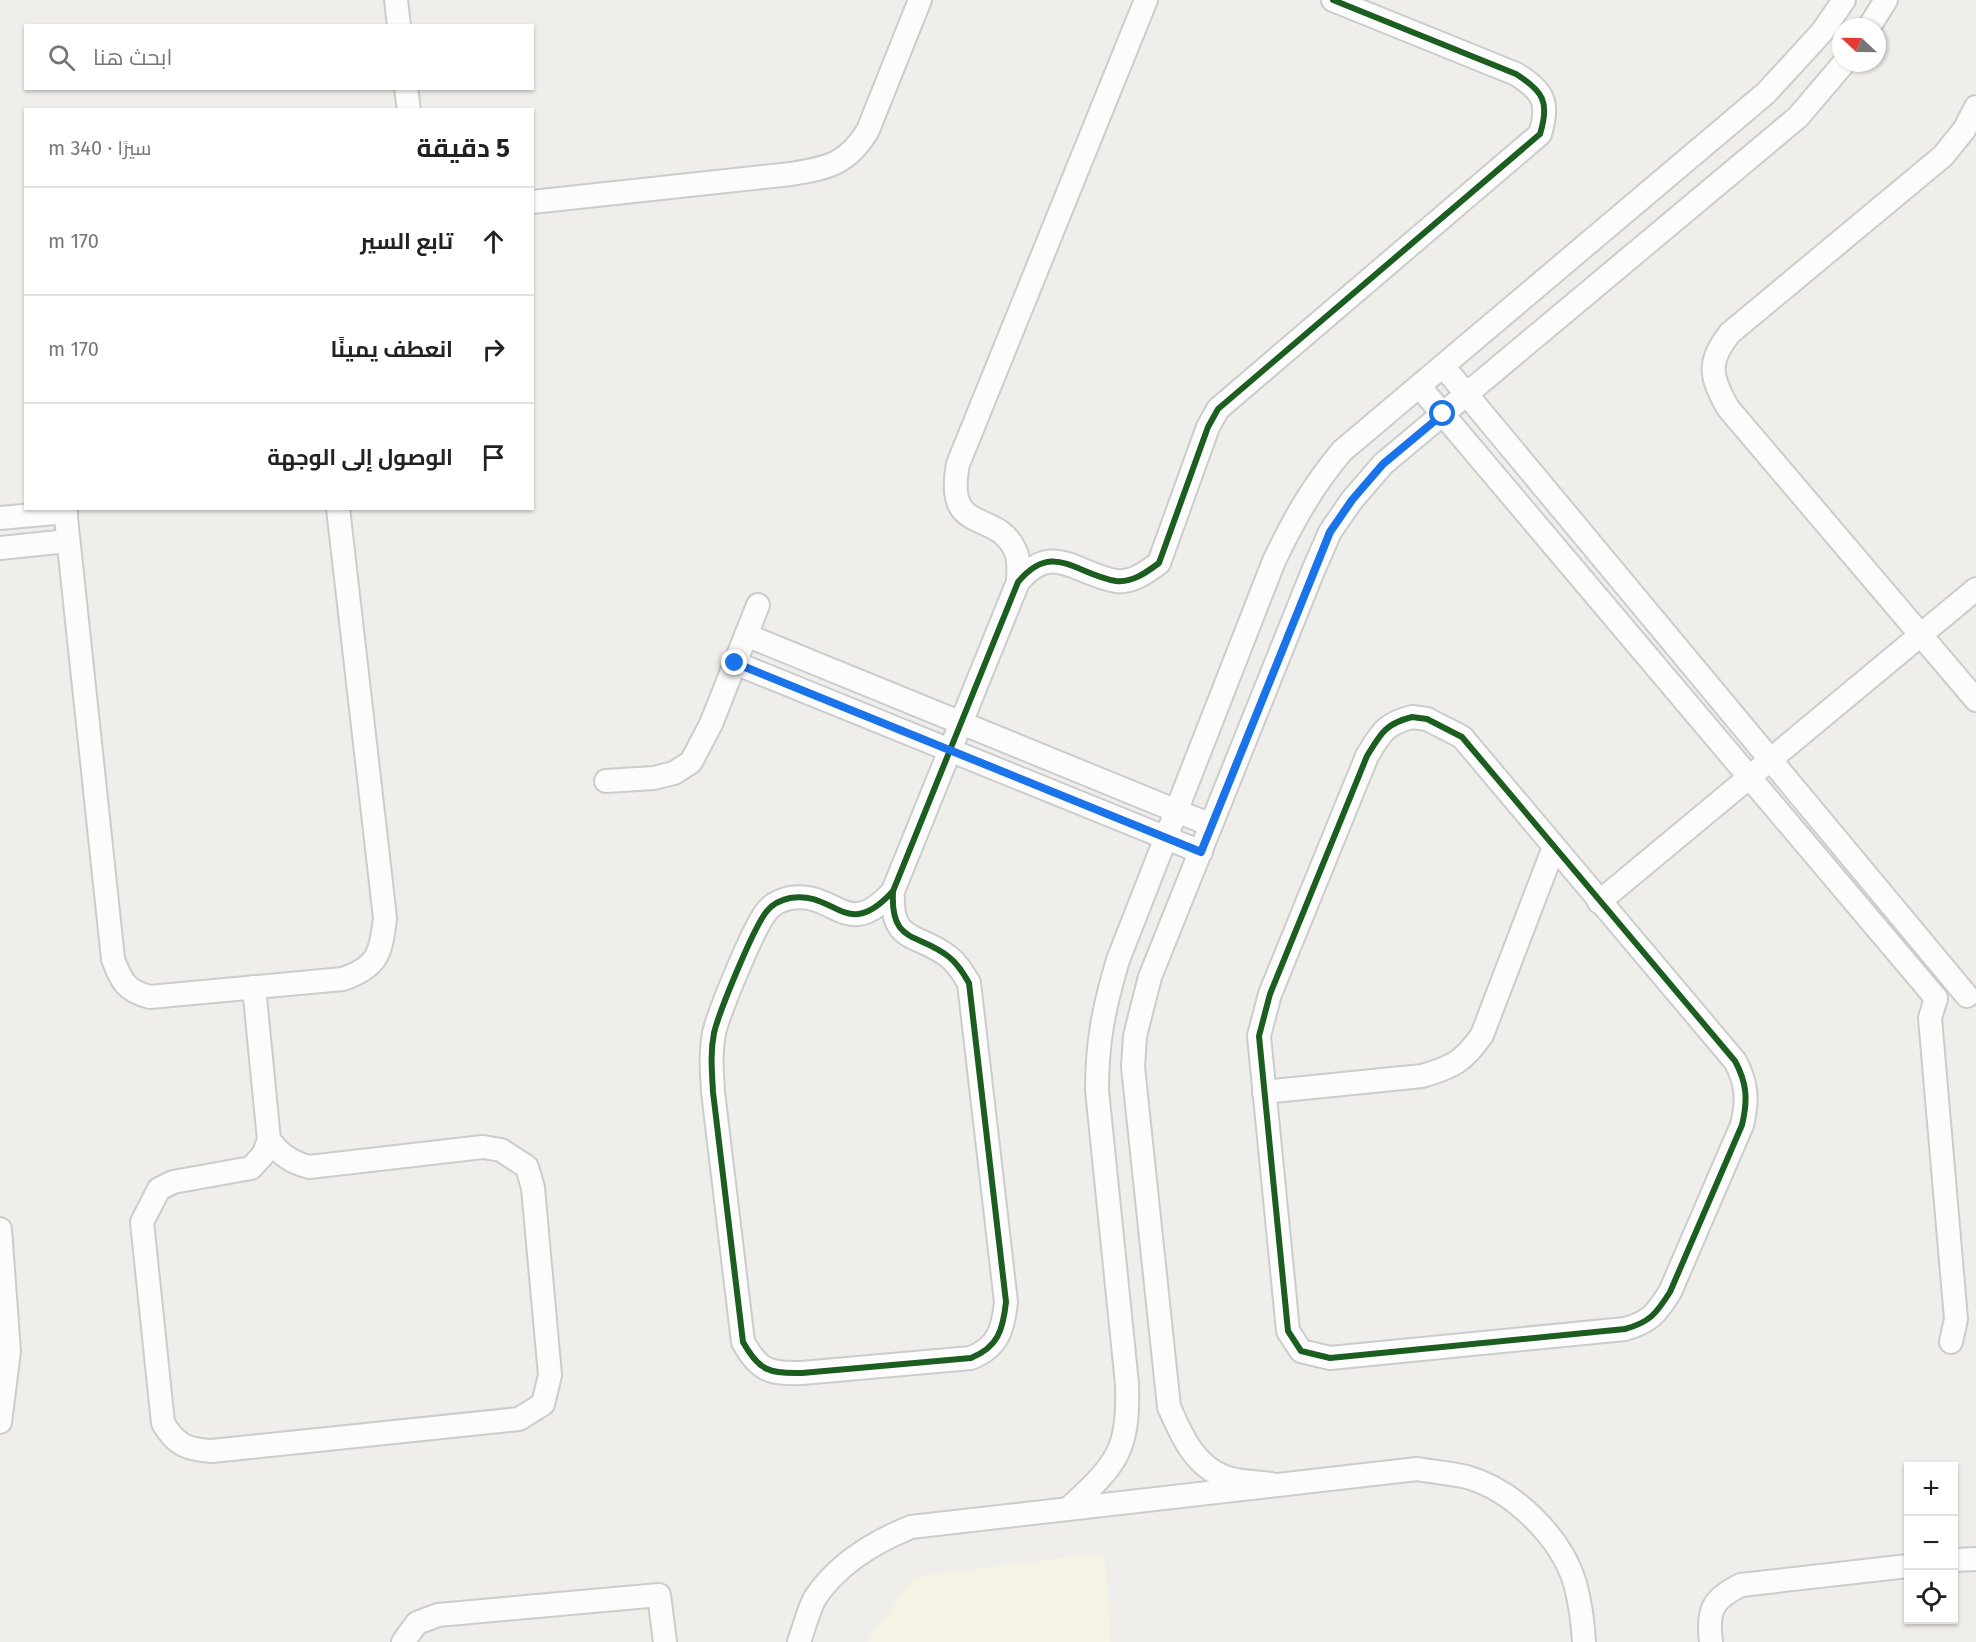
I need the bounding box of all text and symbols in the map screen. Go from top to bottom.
north arrow [1832,18,1886,72]
search box [24,24,534,90]
icon: search [45,41,78,74]
text: ابحث هنا [93,44,172,71]
text: 5 دقيقة [416,133,510,164]
text: سيرًا · 340 m [48,136,151,160]
icon: ahead [477,225,510,258]
text: تابع السير [360,228,453,255]
text: 170 m [48,229,99,253]
icon: right [477,333,510,366]
text: انعطف يمينًا [331,336,453,363]
text: 170 m [48,337,99,361]
route start [1429,400,1455,426]
icon: arrive [477,441,510,474]
text: الوصول إلى الوجهة [267,444,453,471]
route end [721,649,747,675]
map controls [1904,1462,1958,1624]
button: + [1904,1462,1958,1516]
button: − [1904,1516,1958,1570]
button: locate [1904,1570,1958,1624]

